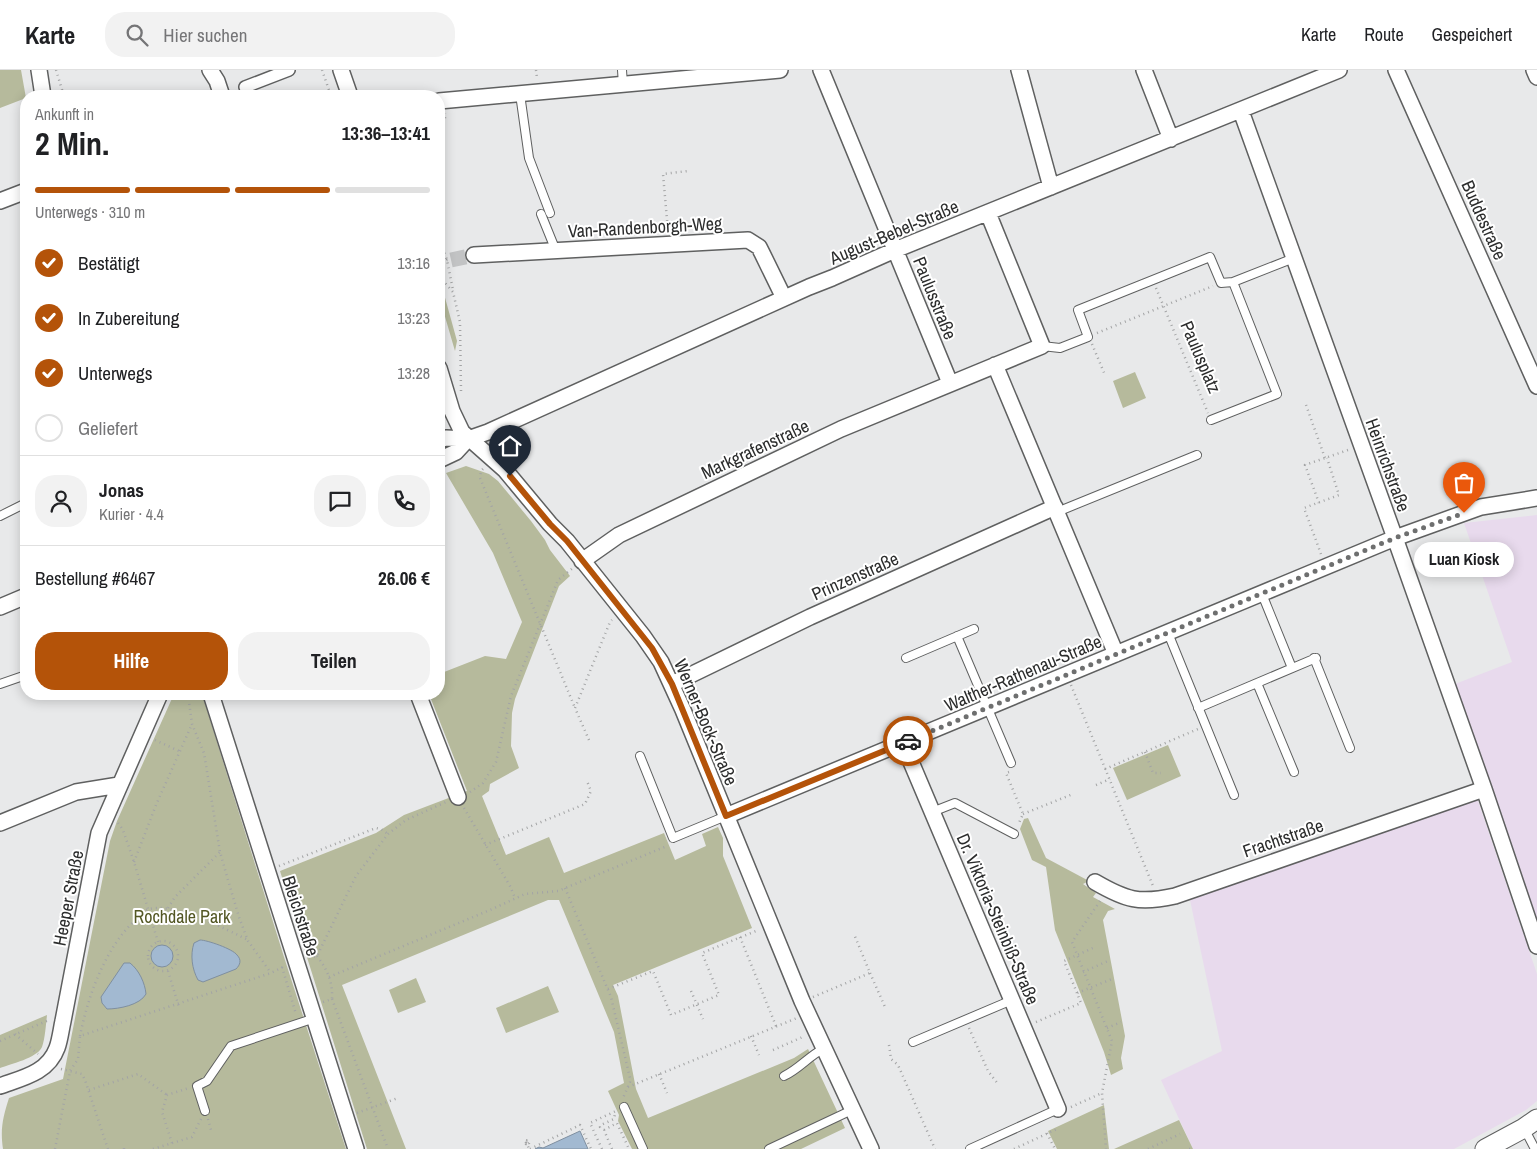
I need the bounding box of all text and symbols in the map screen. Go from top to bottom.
search box [105,12,455,57]
text: Karte [25,19,75,51]
icon: search [123,21,151,49]
text: Hier suchen [163,22,247,48]
text: Karte [1301,22,1336,47]
text: Route [1364,22,1404,47]
text: Gespeichert [1432,22,1512,47]
text: Ankunft in [35,103,94,125]
text: 13:36–13:41 [342,120,430,146]
text: 2 Min. [35,122,109,165]
street label: Buddestraße [1455,176,1513,264]
street label: August-Bebel-Straße [825,194,962,271]
text: Unterwegs · 310 m [35,201,145,223]
street label: Van-Randenborgh-Weg [567,210,724,244]
icon: check [35,249,63,277]
text: Bestätigt [78,250,140,276]
text: 13:16 [397,252,430,274]
street label: Paulusstraße [907,253,963,343]
icon: check [35,304,63,332]
text: In Zubereitung [78,305,179,331]
text: 13:23 [397,307,430,329]
street label: Paulusplatz [1175,317,1227,397]
icon: check [35,359,63,387]
text: Unterwegs [78,360,152,386]
text: 13:28 [397,362,430,384]
street label: Markgrafenstraße [697,413,813,485]
text: Geliefert [78,415,138,441]
street label: Heinrichstraße [1360,415,1416,515]
pin [489,425,531,476]
icon: home [496,432,524,460]
pin [1443,462,1485,513]
icon: bag [1450,469,1478,497]
button: person [35,475,87,527]
button: chat [314,475,366,527]
button: phone [378,475,430,527]
text: Jonas [99,477,144,503]
text: Kurier · 4.4 [99,503,164,525]
callout: Luan Kiosk [1414,543,1514,578]
street label: Prinzenstraße [808,546,902,606]
text: Luan Kiosk [1429,548,1499,570]
text: Bestellung #6467 [35,565,155,591]
text: 26.06 € [378,565,430,591]
street label: Walther-Rathenau-Straße [941,629,1105,717]
button: Hilfe [35,632,228,690]
button: Teilen [238,632,430,690]
street label: Werner-Bock-Straße [668,655,744,789]
courier [883,716,933,766]
icon: car [894,727,922,755]
street label: Frachtstraße [1239,813,1327,863]
street label: Dr. Viktoria-Steinbiß-Straße [951,830,1045,1008]
street label: Heeper Straße [46,848,90,948]
street label: Bleichstraße [276,873,326,959]
park label: Rochdale Park [134,904,231,929]

